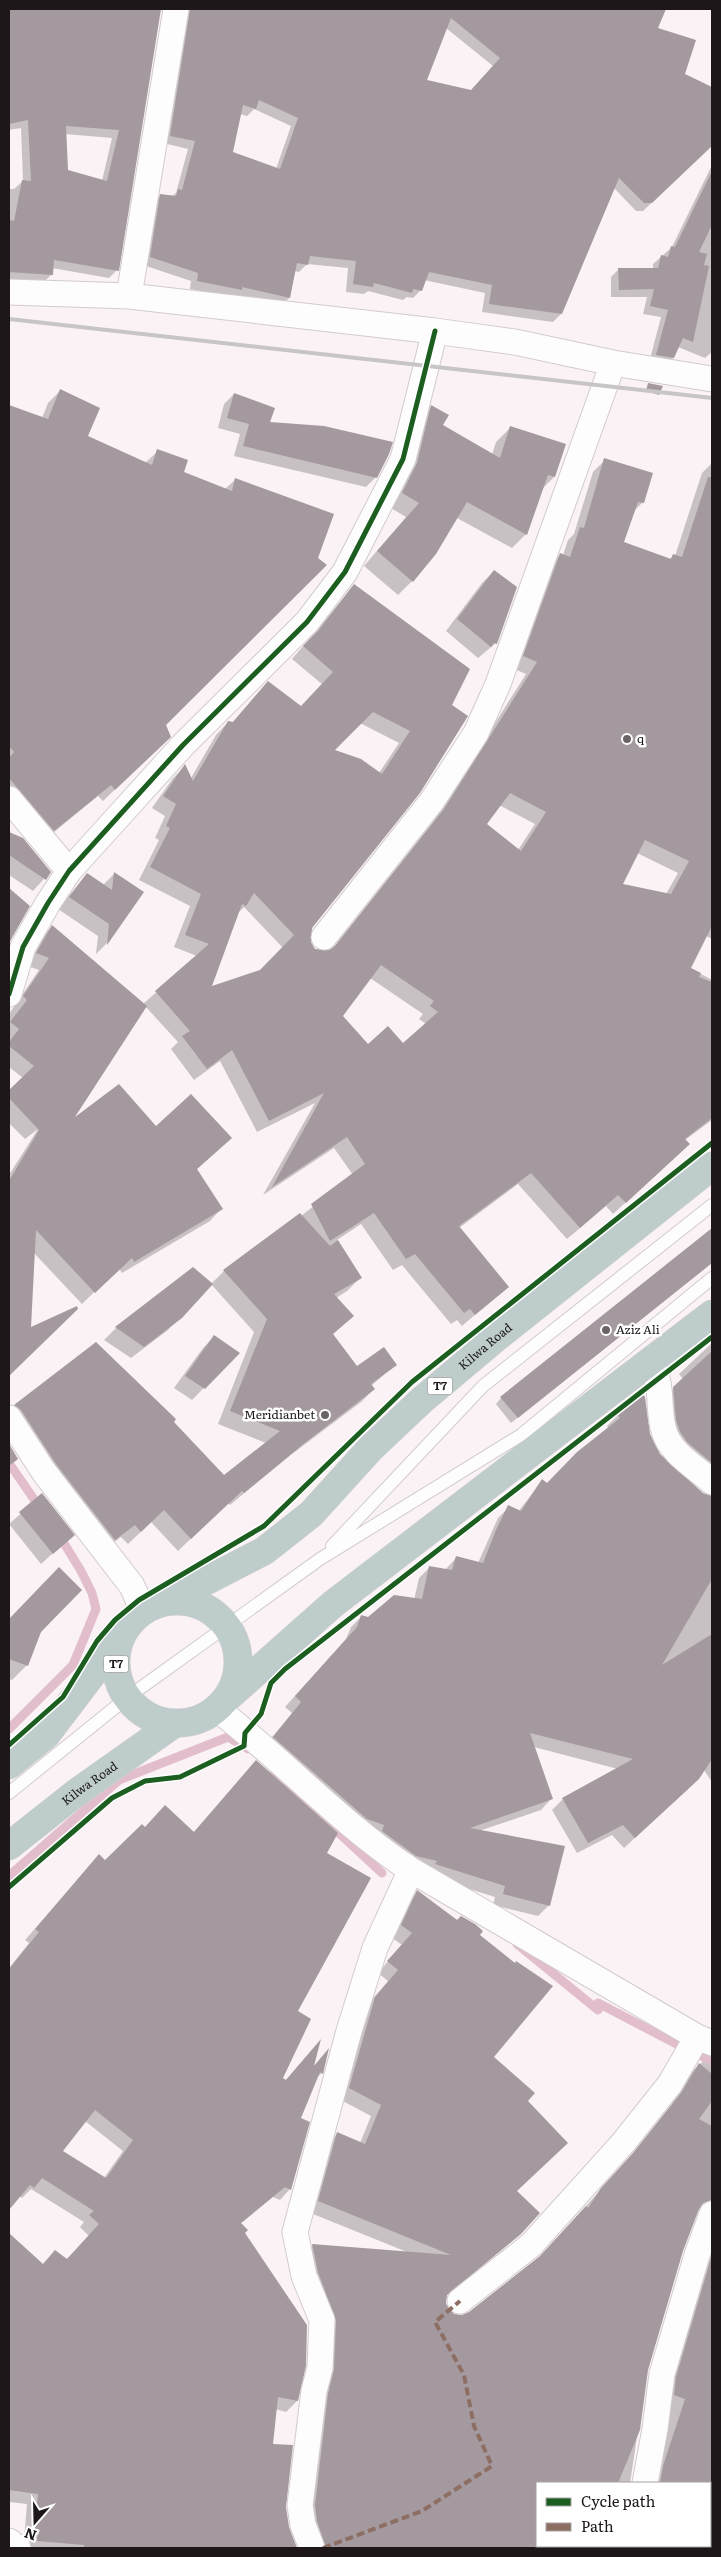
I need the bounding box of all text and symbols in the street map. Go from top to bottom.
place label: q [637,729,644,747]
marker: q [621,733,633,745]
street label: Kilwa Road [454,1318,516,1374]
place label: Aziz Ali [616,1320,660,1338]
marker: Aziz Ali [600,1324,612,1336]
road number: T7 [428,1378,452,1394]
place label: Meridianbet [244,1405,315,1423]
marker: Meridianbet [319,1409,331,1421]
road number: T7 [104,1656,128,1672]
street label: Kilwa Road [57,1756,121,1809]
legend [536,2482,711,2547]
text: Cycle path [581,2489,656,2512]
north arrow [10,2497,60,2547]
text: Path [581,2514,614,2537]
text: N [21,2524,39,2547]

